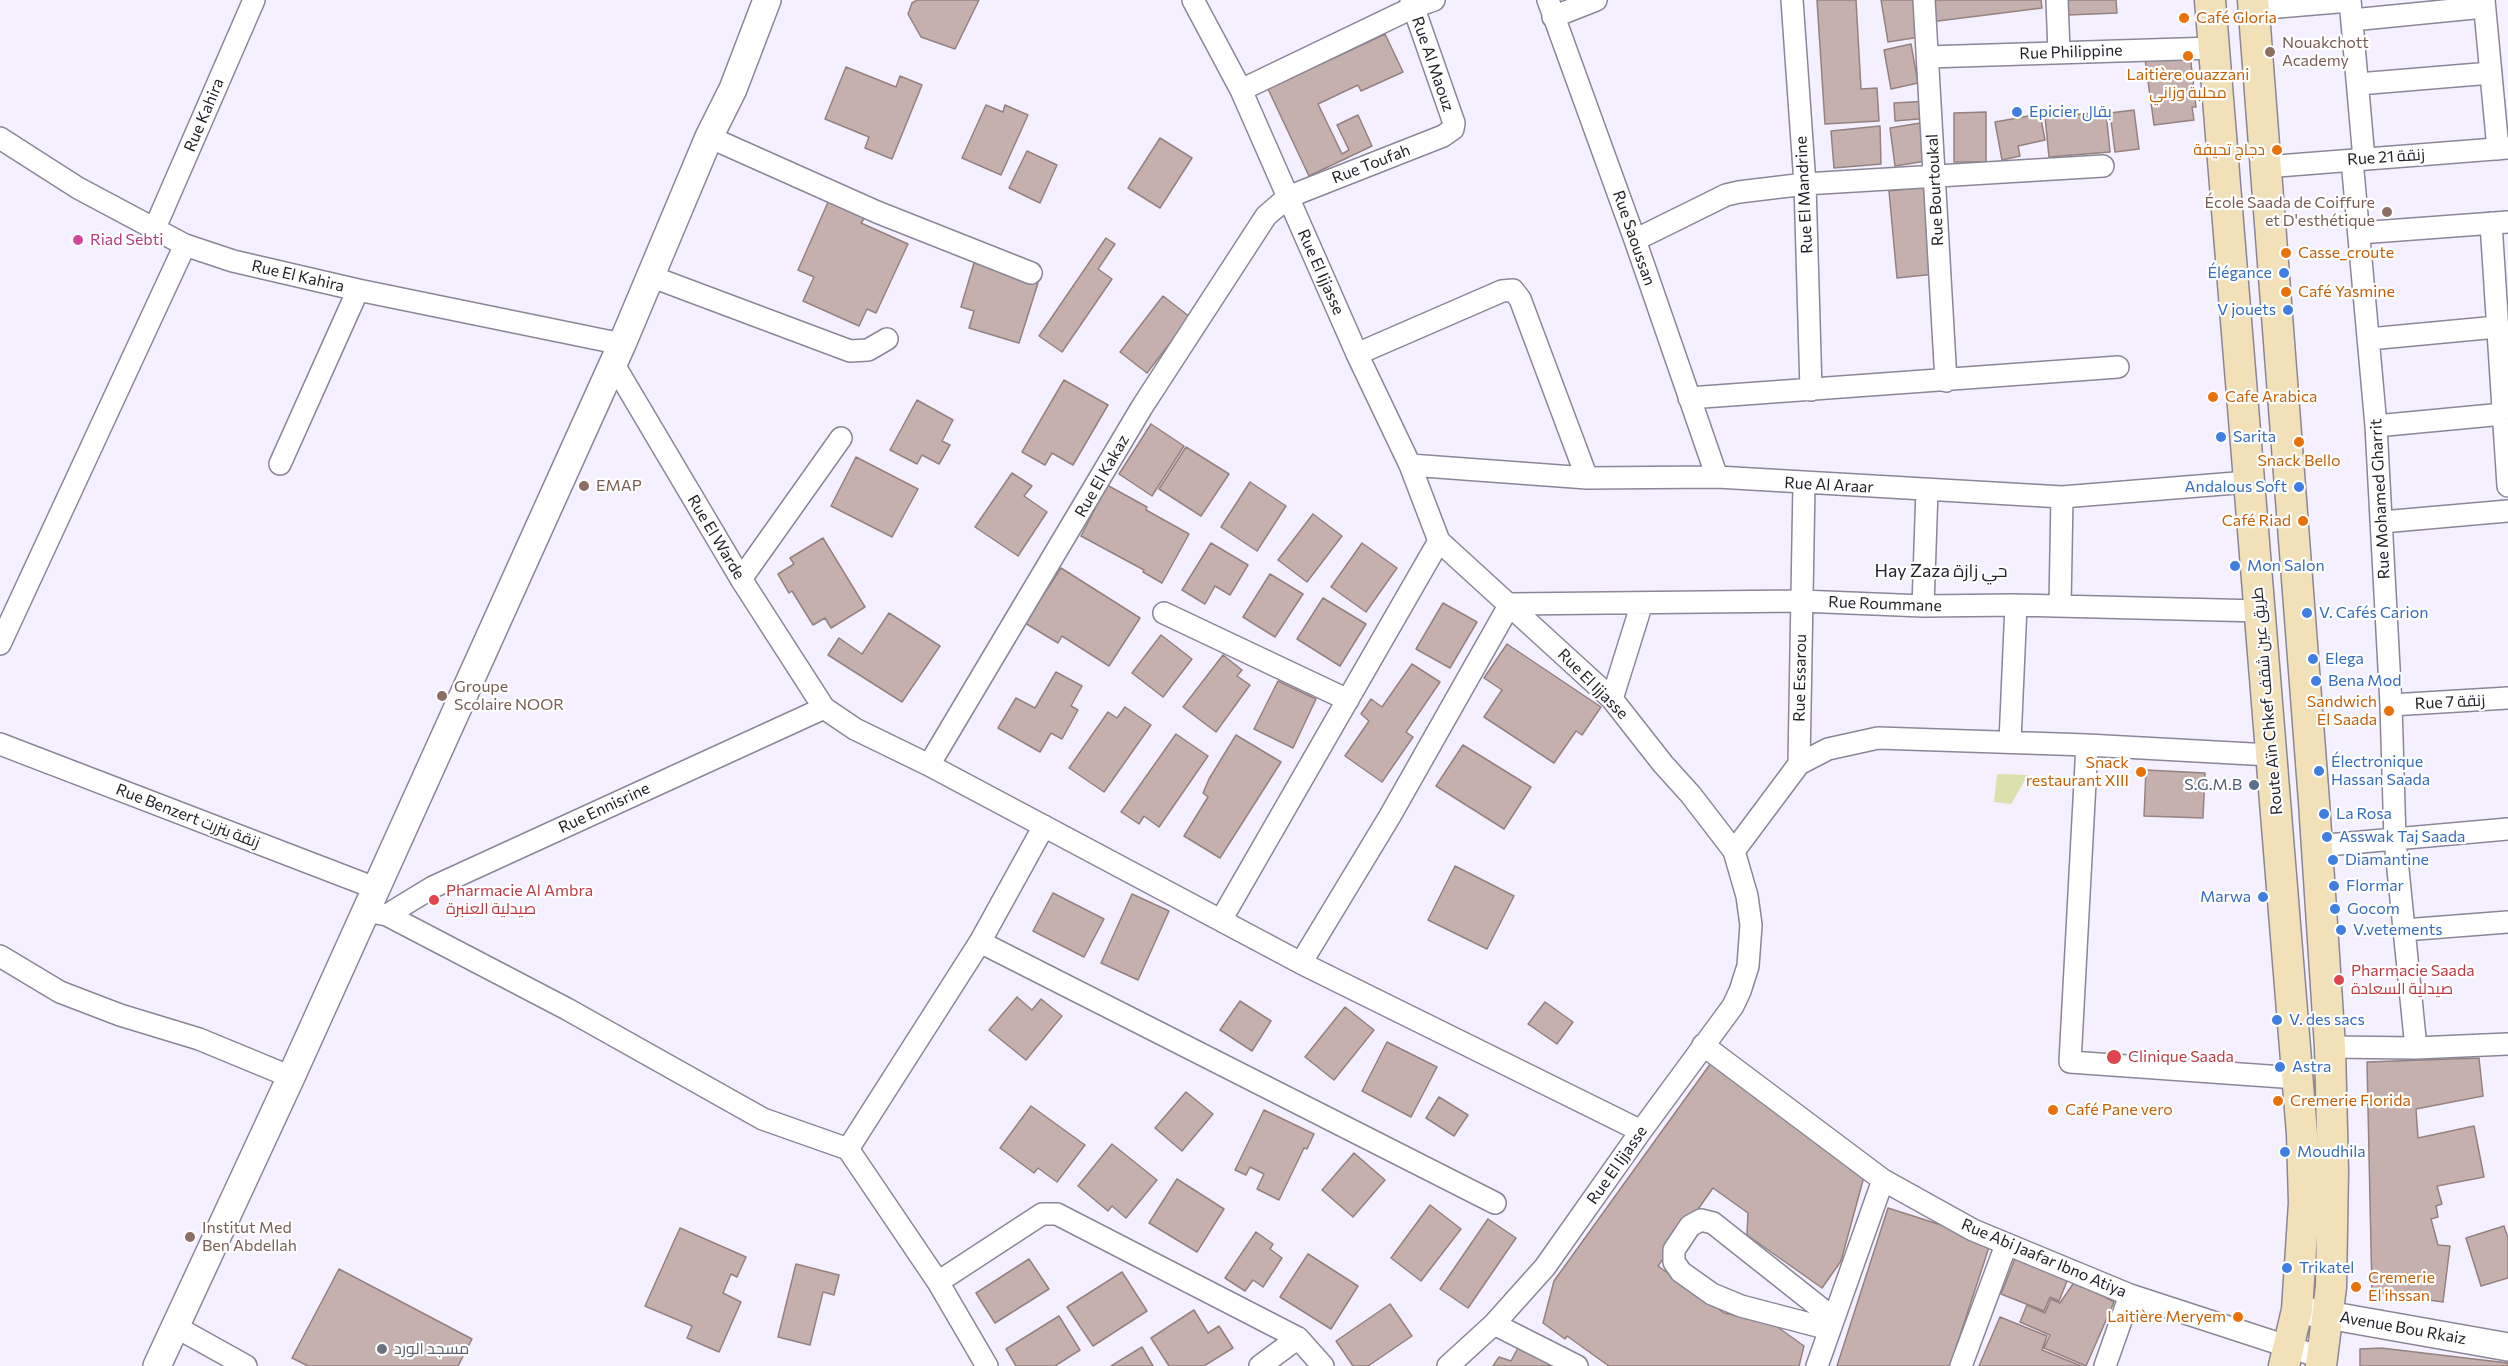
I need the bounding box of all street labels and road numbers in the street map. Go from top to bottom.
street label: Rue Al Maouz [1408,14,1458,114]
street label: Rue Philippine [2019,41,2123,63]
street label: Rue Kahira [180,75,228,155]
street label: Rue Bourtoukal [1922,133,1948,247]
street label: Rue El Mandrine [1791,136,1817,254]
street label: Rue Toufah [1329,140,1413,188]
street label: Rue 21 زنقة [2347,145,2425,169]
street label: Rue Saoussan [1609,188,1659,288]
street label: Rue El Ijjasse [1294,226,1348,318]
street label: Rue El Kahira [250,256,346,296]
street label: Rue Mohamed Gharrit [2366,418,2394,580]
street label: Rue El Kakaz [1071,431,1133,521]
street label: Rue Al Araar [1784,473,1874,497]
street label: Rue El Warde [683,491,749,583]
street label: Route Aïn Chkef طريق عين شقف [2247,586,2287,816]
street label: Rue Roummane [1828,592,1942,616]
street label: Rue Essarou [1790,634,1810,722]
street label: Rue El Ijjasse [1554,645,1632,723]
street label: Rue 7 زنقة [2414,691,2486,713]
street label: Rue Ennisrine [555,779,653,837]
street label: Rue Benzert زنقة بنزرت [113,780,263,852]
street label: Rue El Ijjasse [1583,1122,1651,1208]
street label: Rue Abi Jaafar Ibno Atiya [1959,1215,2129,1301]
street label: Avenue Bou Rkaiz [2338,1307,2468,1349]

